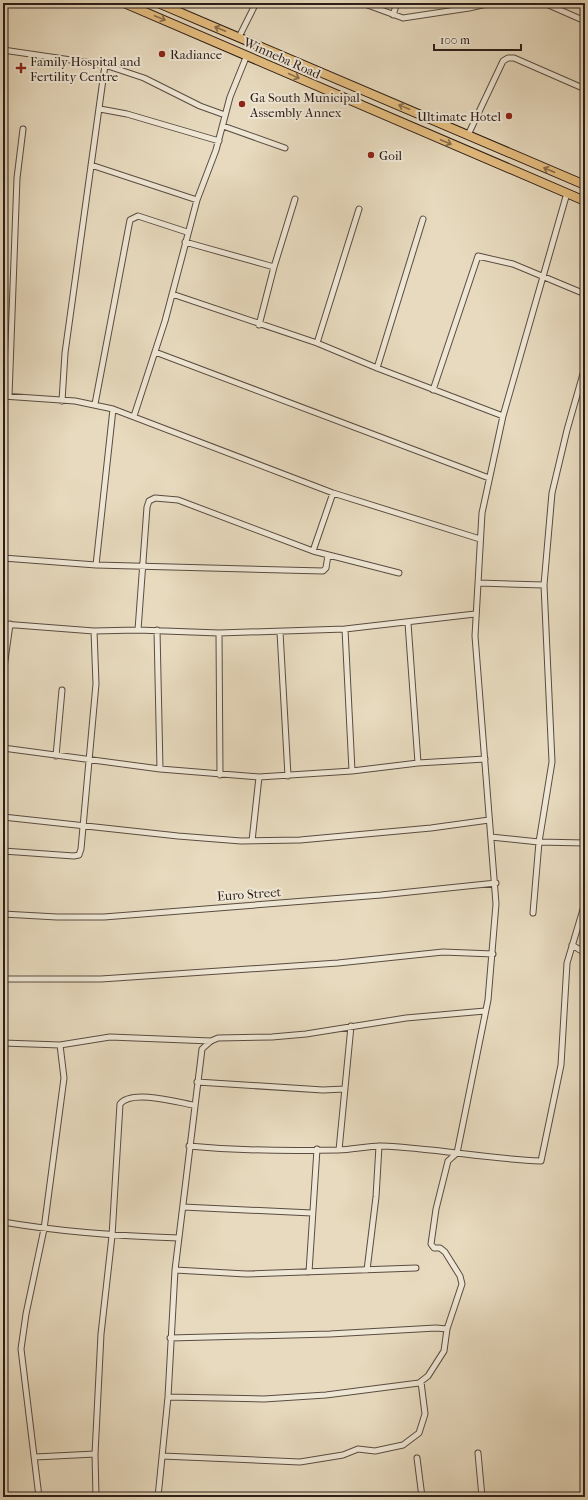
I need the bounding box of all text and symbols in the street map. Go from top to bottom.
one-way arrow [154,15,166,23]
one-way arrow [214,25,226,32]
scale bar [434,26,521,52]
text: 100 m [440,33,470,47]
street label: Winneba Road [240,34,324,82]
place label: Radiance [170,47,223,62]
marker: Radiance [157,49,167,59]
place label: Family Hospital and Fertility Centre [30,54,141,84]
marker: Family Hospital and Fertility Centre [15,62,27,74]
one-way arrow [288,73,300,80]
place label: Ga South Municipal Assembly Annex [249,90,360,120]
marker: Ga South Municipal Assembly Annex [237,99,247,109]
one-way arrow [398,103,410,111]
place label: Ultimate Hotel [417,109,501,124]
marker: Ultimate Hotel [504,111,514,121]
one-way arrow [440,139,452,146]
place label: Goil [379,148,403,163]
marker: Goil [366,150,376,160]
one-way arrow [543,165,555,173]
street label: Euro Street [216,884,282,904]

